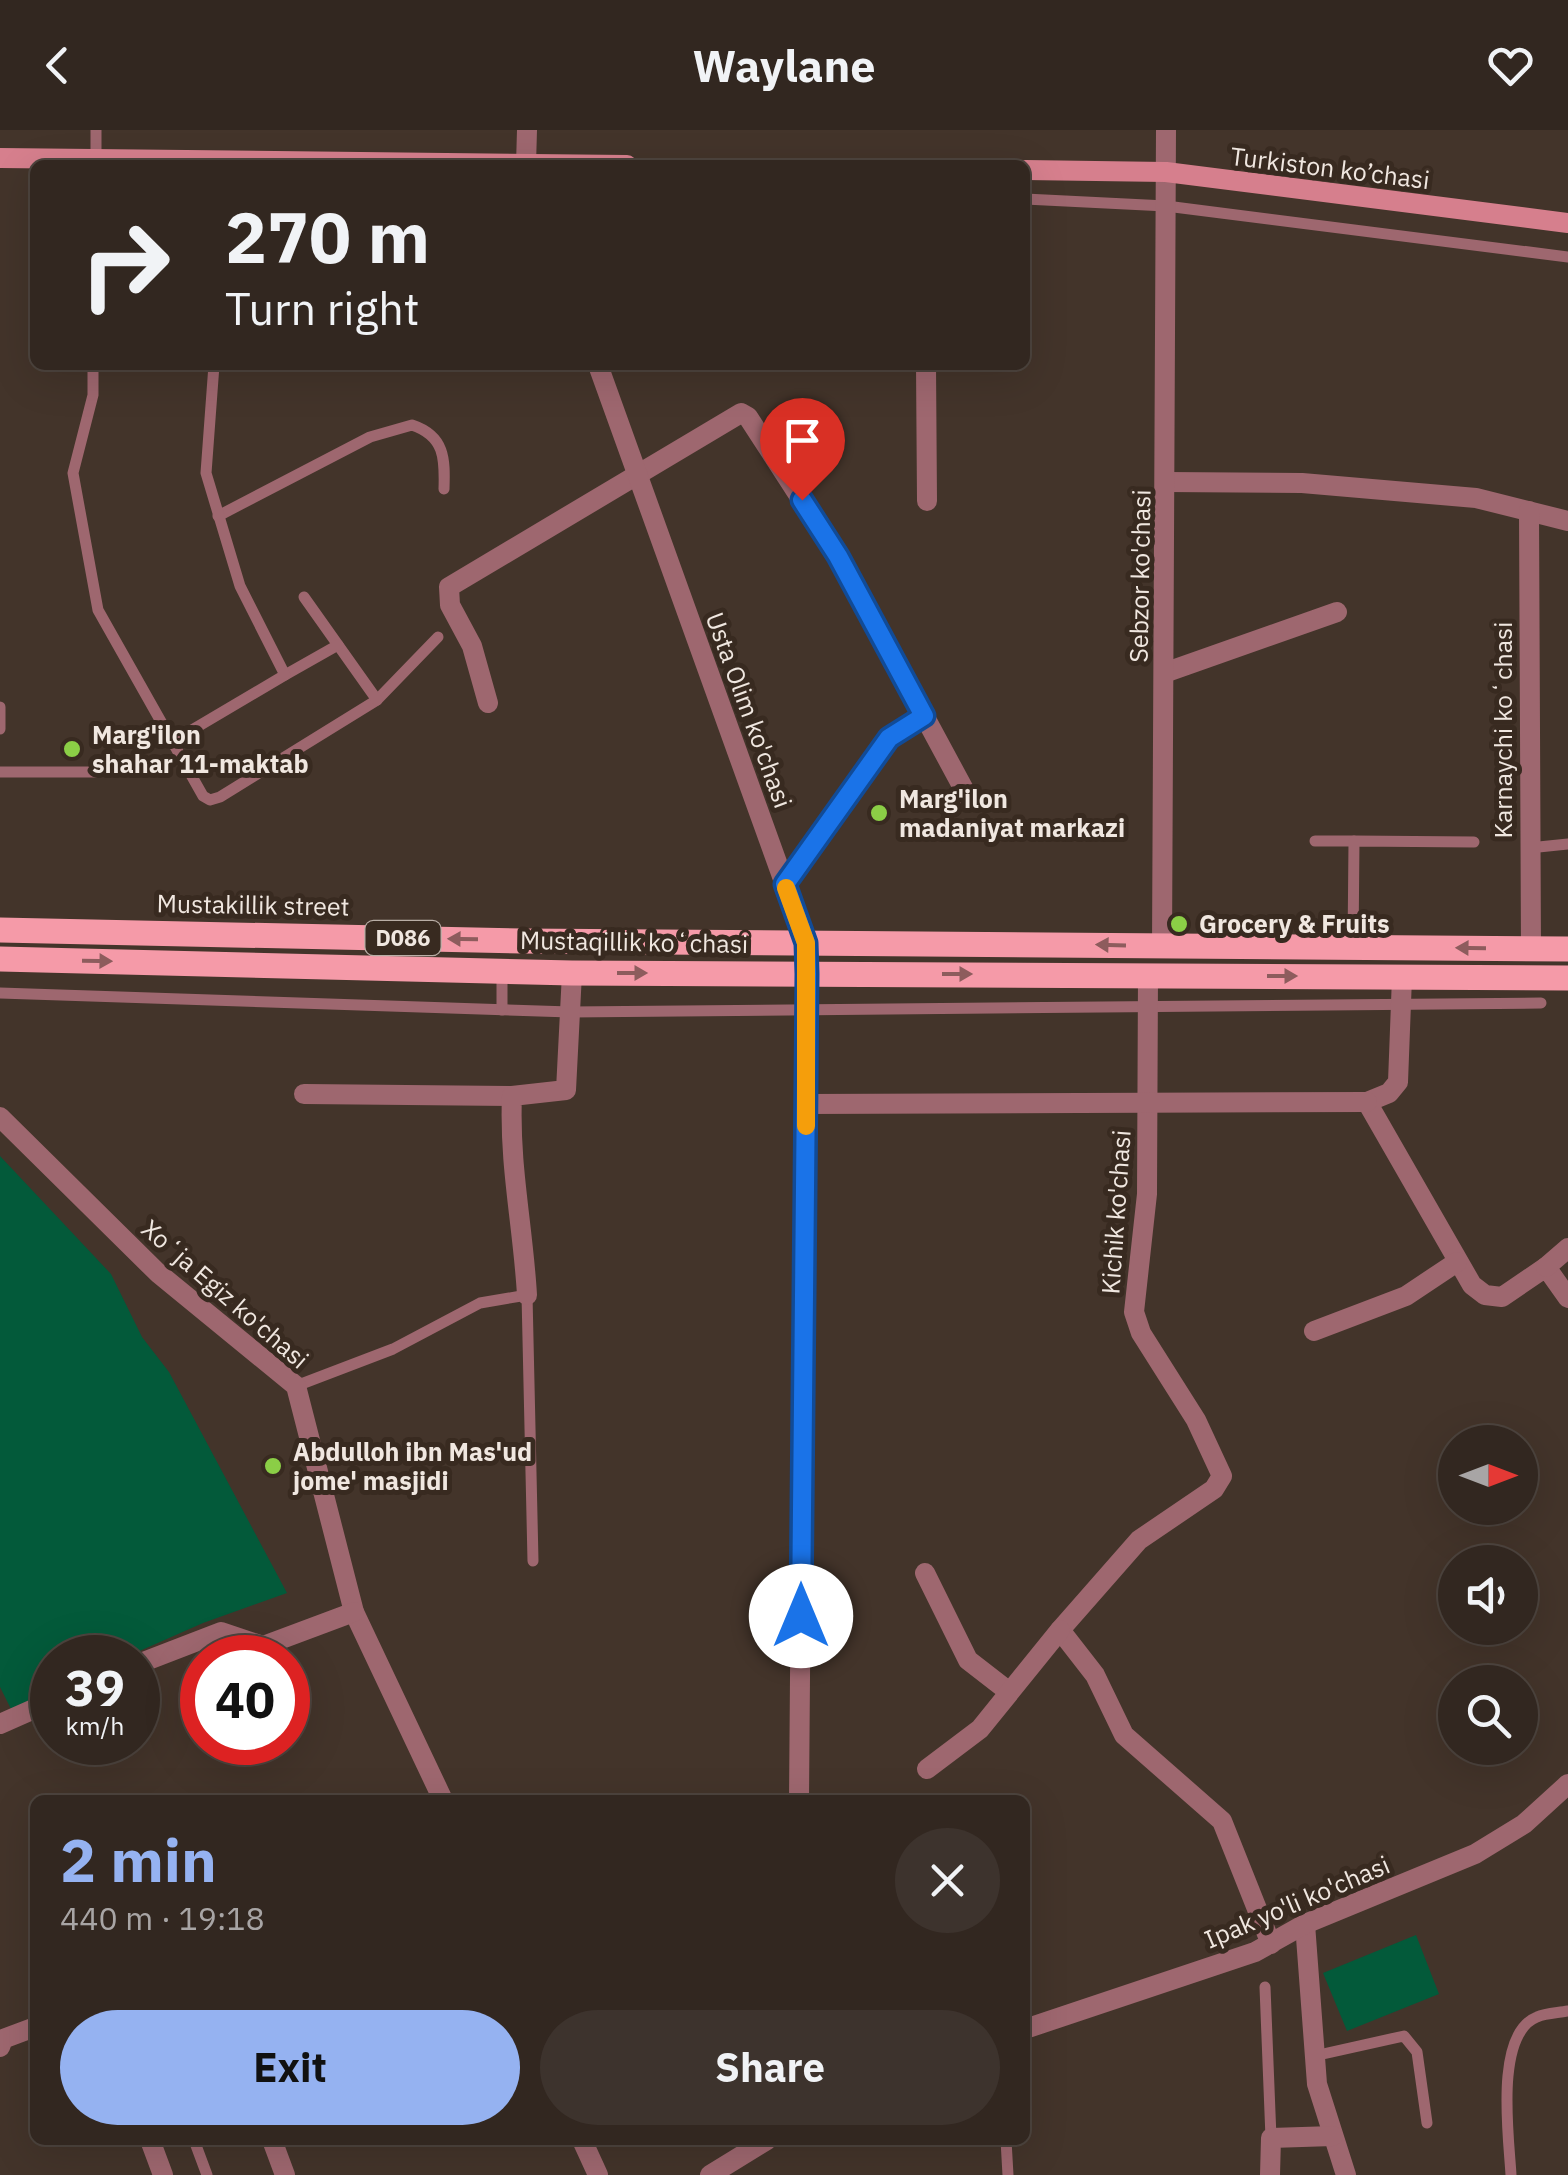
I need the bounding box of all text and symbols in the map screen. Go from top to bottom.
text: Waylane [692,36,876,94]
icon: back [30,38,85,93]
icon: heart [1483,38,1538,93]
street label: Turkiston ko’chasi [1229,139,1432,196]
text: 270 m [225,191,430,282]
icon: right [60,200,190,330]
text: Turn right [225,279,420,337]
pin [760,398,845,501]
icon: arrive [775,413,830,468]
street label: Sebzor ko'chasi [1121,489,1158,663]
street label: Usta Olim ko'chasi [699,607,800,812]
street label: Karnaychi koʻchasi [1486,621,1519,839]
place label: Marg'ilon shahar 11-maktab [92,718,309,780]
marker: Marg'ilon shahar 11-maktab [61,738,83,760]
place label: Marg'ilon madaniyat markazi [899,782,1125,844]
marker: Marg'ilon madaniyat markazi [868,802,890,824]
street label: Mustakillik street [156,886,350,923]
place label: Grocery & Fruits [1199,907,1390,940]
marker: Grocery & Fruits [1168,913,1190,935]
road number: D086 [366,921,440,955]
street label: Mustaqillik koʻchasi [519,923,749,960]
one-way arrow [447,931,479,947]
one-way arrow [1094,937,1126,953]
one-way arrow [1454,940,1486,956]
one-way arrow [82,954,114,970]
one-way arrow [617,965,649,981]
one-way arrow [942,966,974,982]
one-way arrow [1267,968,1299,984]
street label: Kichik ko'chasi [1093,1129,1138,1295]
street label: Xoʻja Egiz ko'chasi [135,1212,316,1375]
north arrow [1438,1425,1538,1525]
map controls [1438,1425,1538,1765]
place label: Abdulloh ibn Mas'ud jome' masjidi [292,1435,532,1497]
marker: Abdulloh ibn Mas'ud jome' masjidi [262,1455,284,1477]
button: sound [1438,1545,1538,1645]
position arrow [749,1564,853,1668]
speed limit sign: 40 [180,1635,310,1765]
text: 39 [65,1655,125,1720]
button: search [1438,1665,1538,1765]
text: km/h [66,1709,124,1742]
text: 2 min [60,1820,217,1899]
button: close [895,1828,1000,1933]
street label: Ipak yo'li ko'chasi [1199,1848,1394,1955]
text: 440 m · 19:18 [60,1897,265,1939]
button: Exit [60,2010,520,2125]
button: Share [540,2010,1000,2125]

